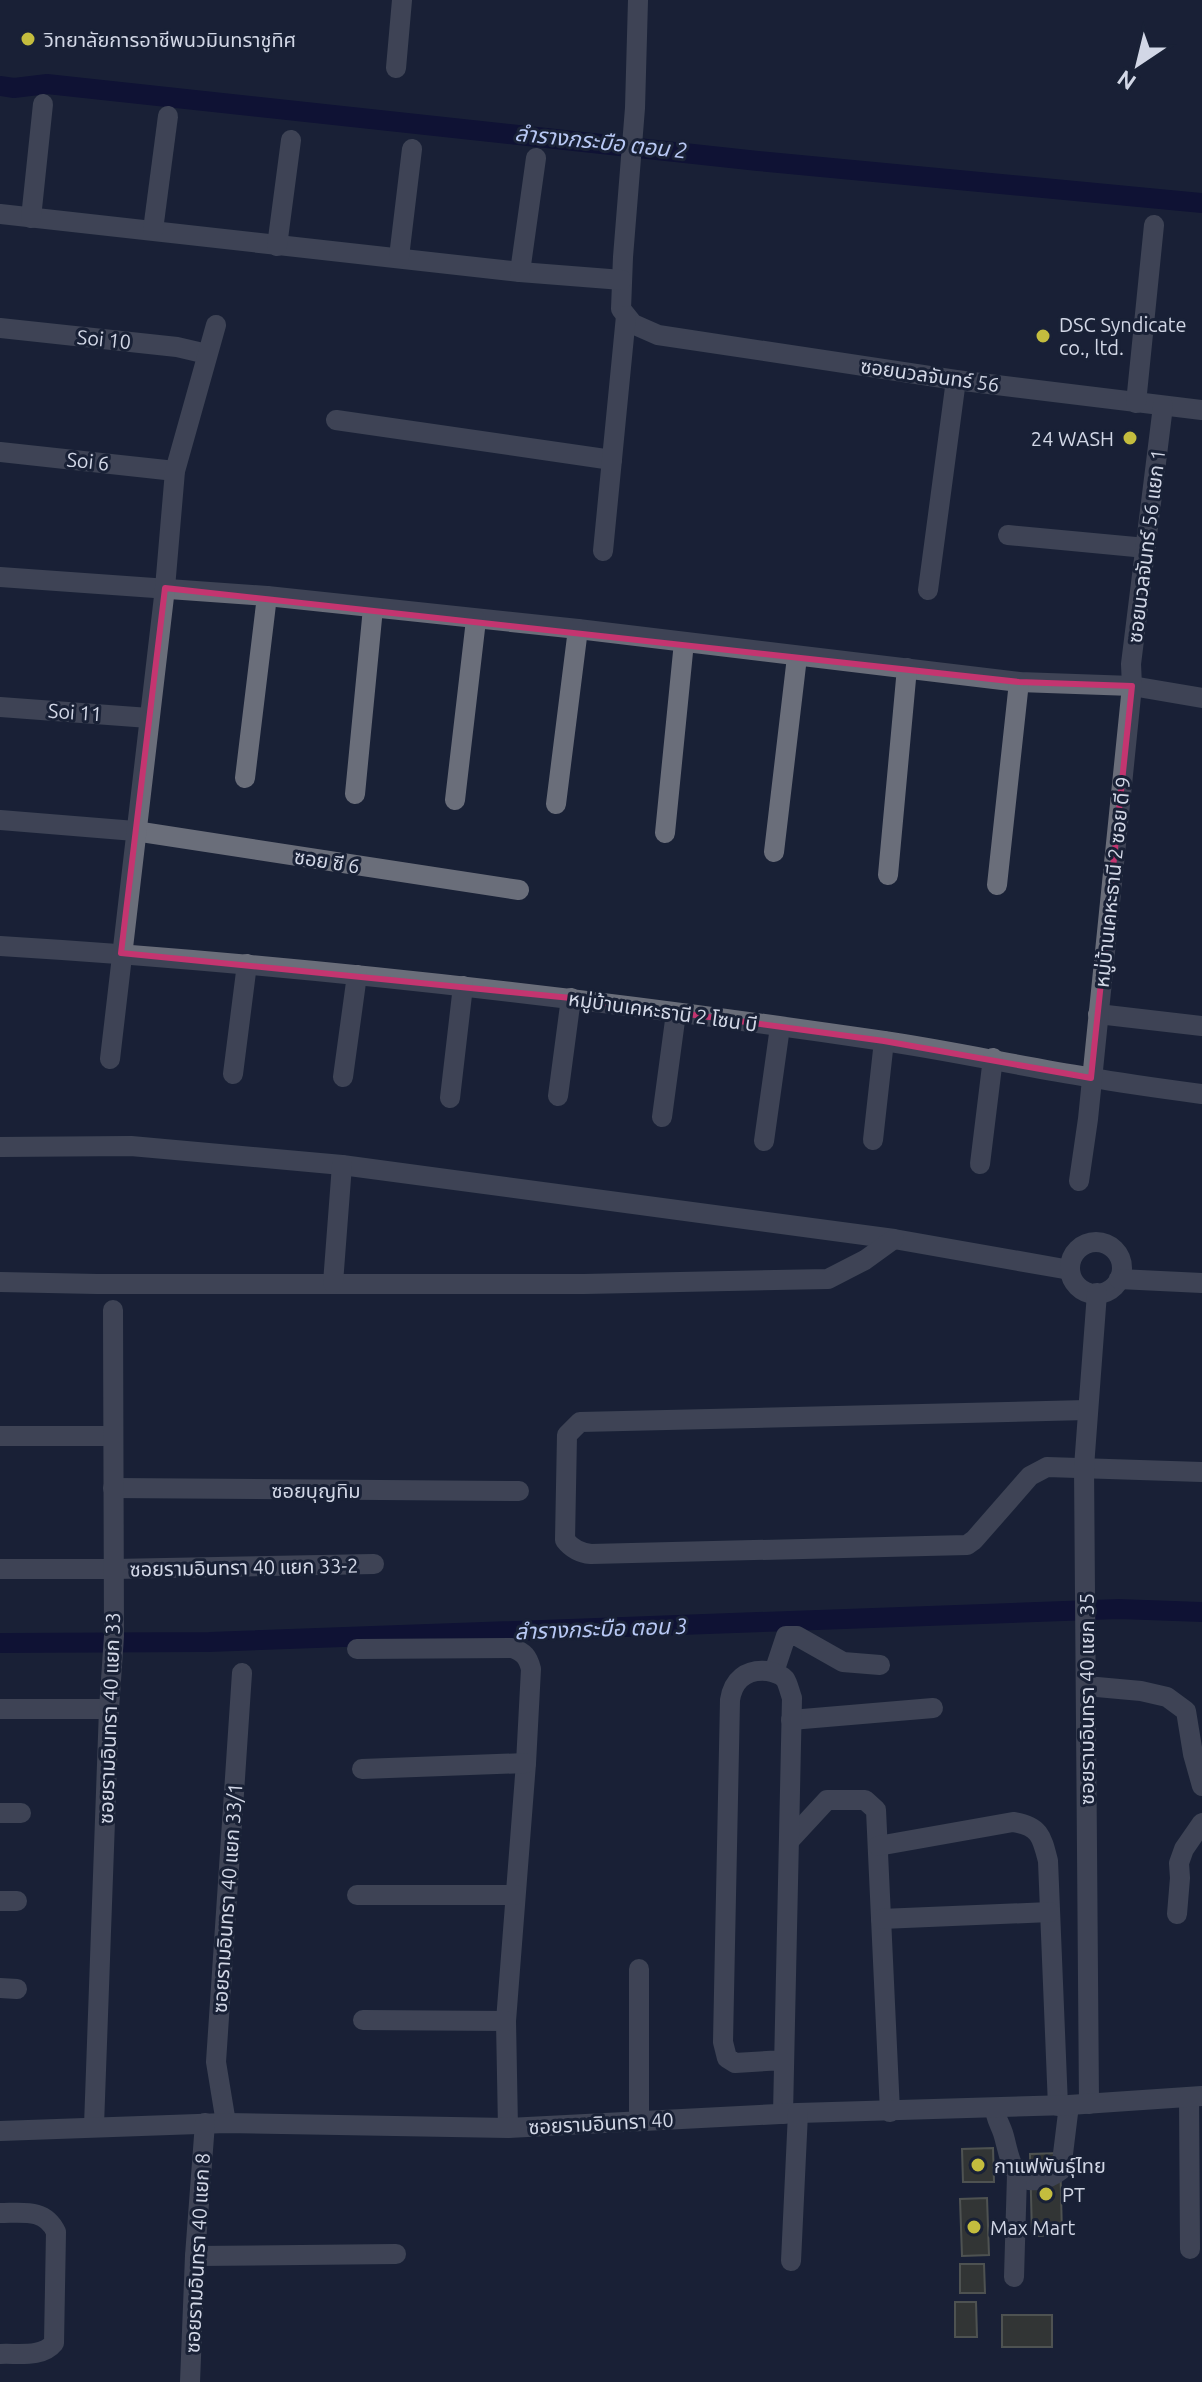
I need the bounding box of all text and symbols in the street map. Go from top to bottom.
north arrow [1098,24,1178,104]
place label: วิทยาลัยการอาชีพนวมินทราชูทิศ [43,28,296,53]
marker: วิทยาลัยการอาชีพนวมินทราชูทิศ [19,30,37,48]
text: N [1112,66,1140,96]
water label: ลำรางกระบือ ตอน 2 [514,120,688,162]
place label: DSC Syndicate co., ltd. [1059,313,1187,359]
street label: Soi 10 [76,325,132,353]
marker: DSC Syndicate co., ltd. [1034,327,1052,345]
street label: ซอยนวลจันทร์ 56 [859,354,1001,396]
place label: 24 WASH [1031,427,1114,450]
marker: 24 WASH [1121,429,1139,447]
street label: Soi 6 [65,447,111,475]
street label: ซอยนวลจันทร์ 56 แยก 1 [1123,448,1169,644]
street label: Soi 11 [47,699,103,725]
street label: หมู่บ้านเคหะธานี 2 ซอย ดี 9 [1089,775,1137,989]
street label: ซอย ซี 6 [293,844,361,878]
street label: หมู่บ้านเคหะธานี 2 โซน บี [567,986,759,1038]
street label: ซอยบุญทิม [271,1479,361,1503]
street label: ซอยรามอินทรา 40 แยก 33-2 [129,1554,359,1580]
street label: ซอยรามอินทรา 40 แยก 35 [1075,1593,1098,1805]
street label: ซอยรามอินทรา 40 แยก 33 [94,1612,124,1824]
water label: ลำรางกระบือ ตอน 3 [514,1612,688,1644]
street label: ซอยรามอินทรา 40 แยก 33/1 [207,1782,247,2014]
street label: ซอยรามอินทรา 40 [528,2108,674,2138]
street label: ซอยรามอินทรา 40 แยก 8 [180,2152,214,2354]
place label: กาแฟพันธุ์ไทย [994,2154,1106,2178]
marker: กาแฟพันธุ์ไทย [969,2156,987,2174]
place label: PT [1062,2183,1085,2206]
marker: PT [1037,2185,1055,2203]
place label: Max Mart [990,2216,1076,2239]
marker: Max Mart [965,2218,983,2236]

